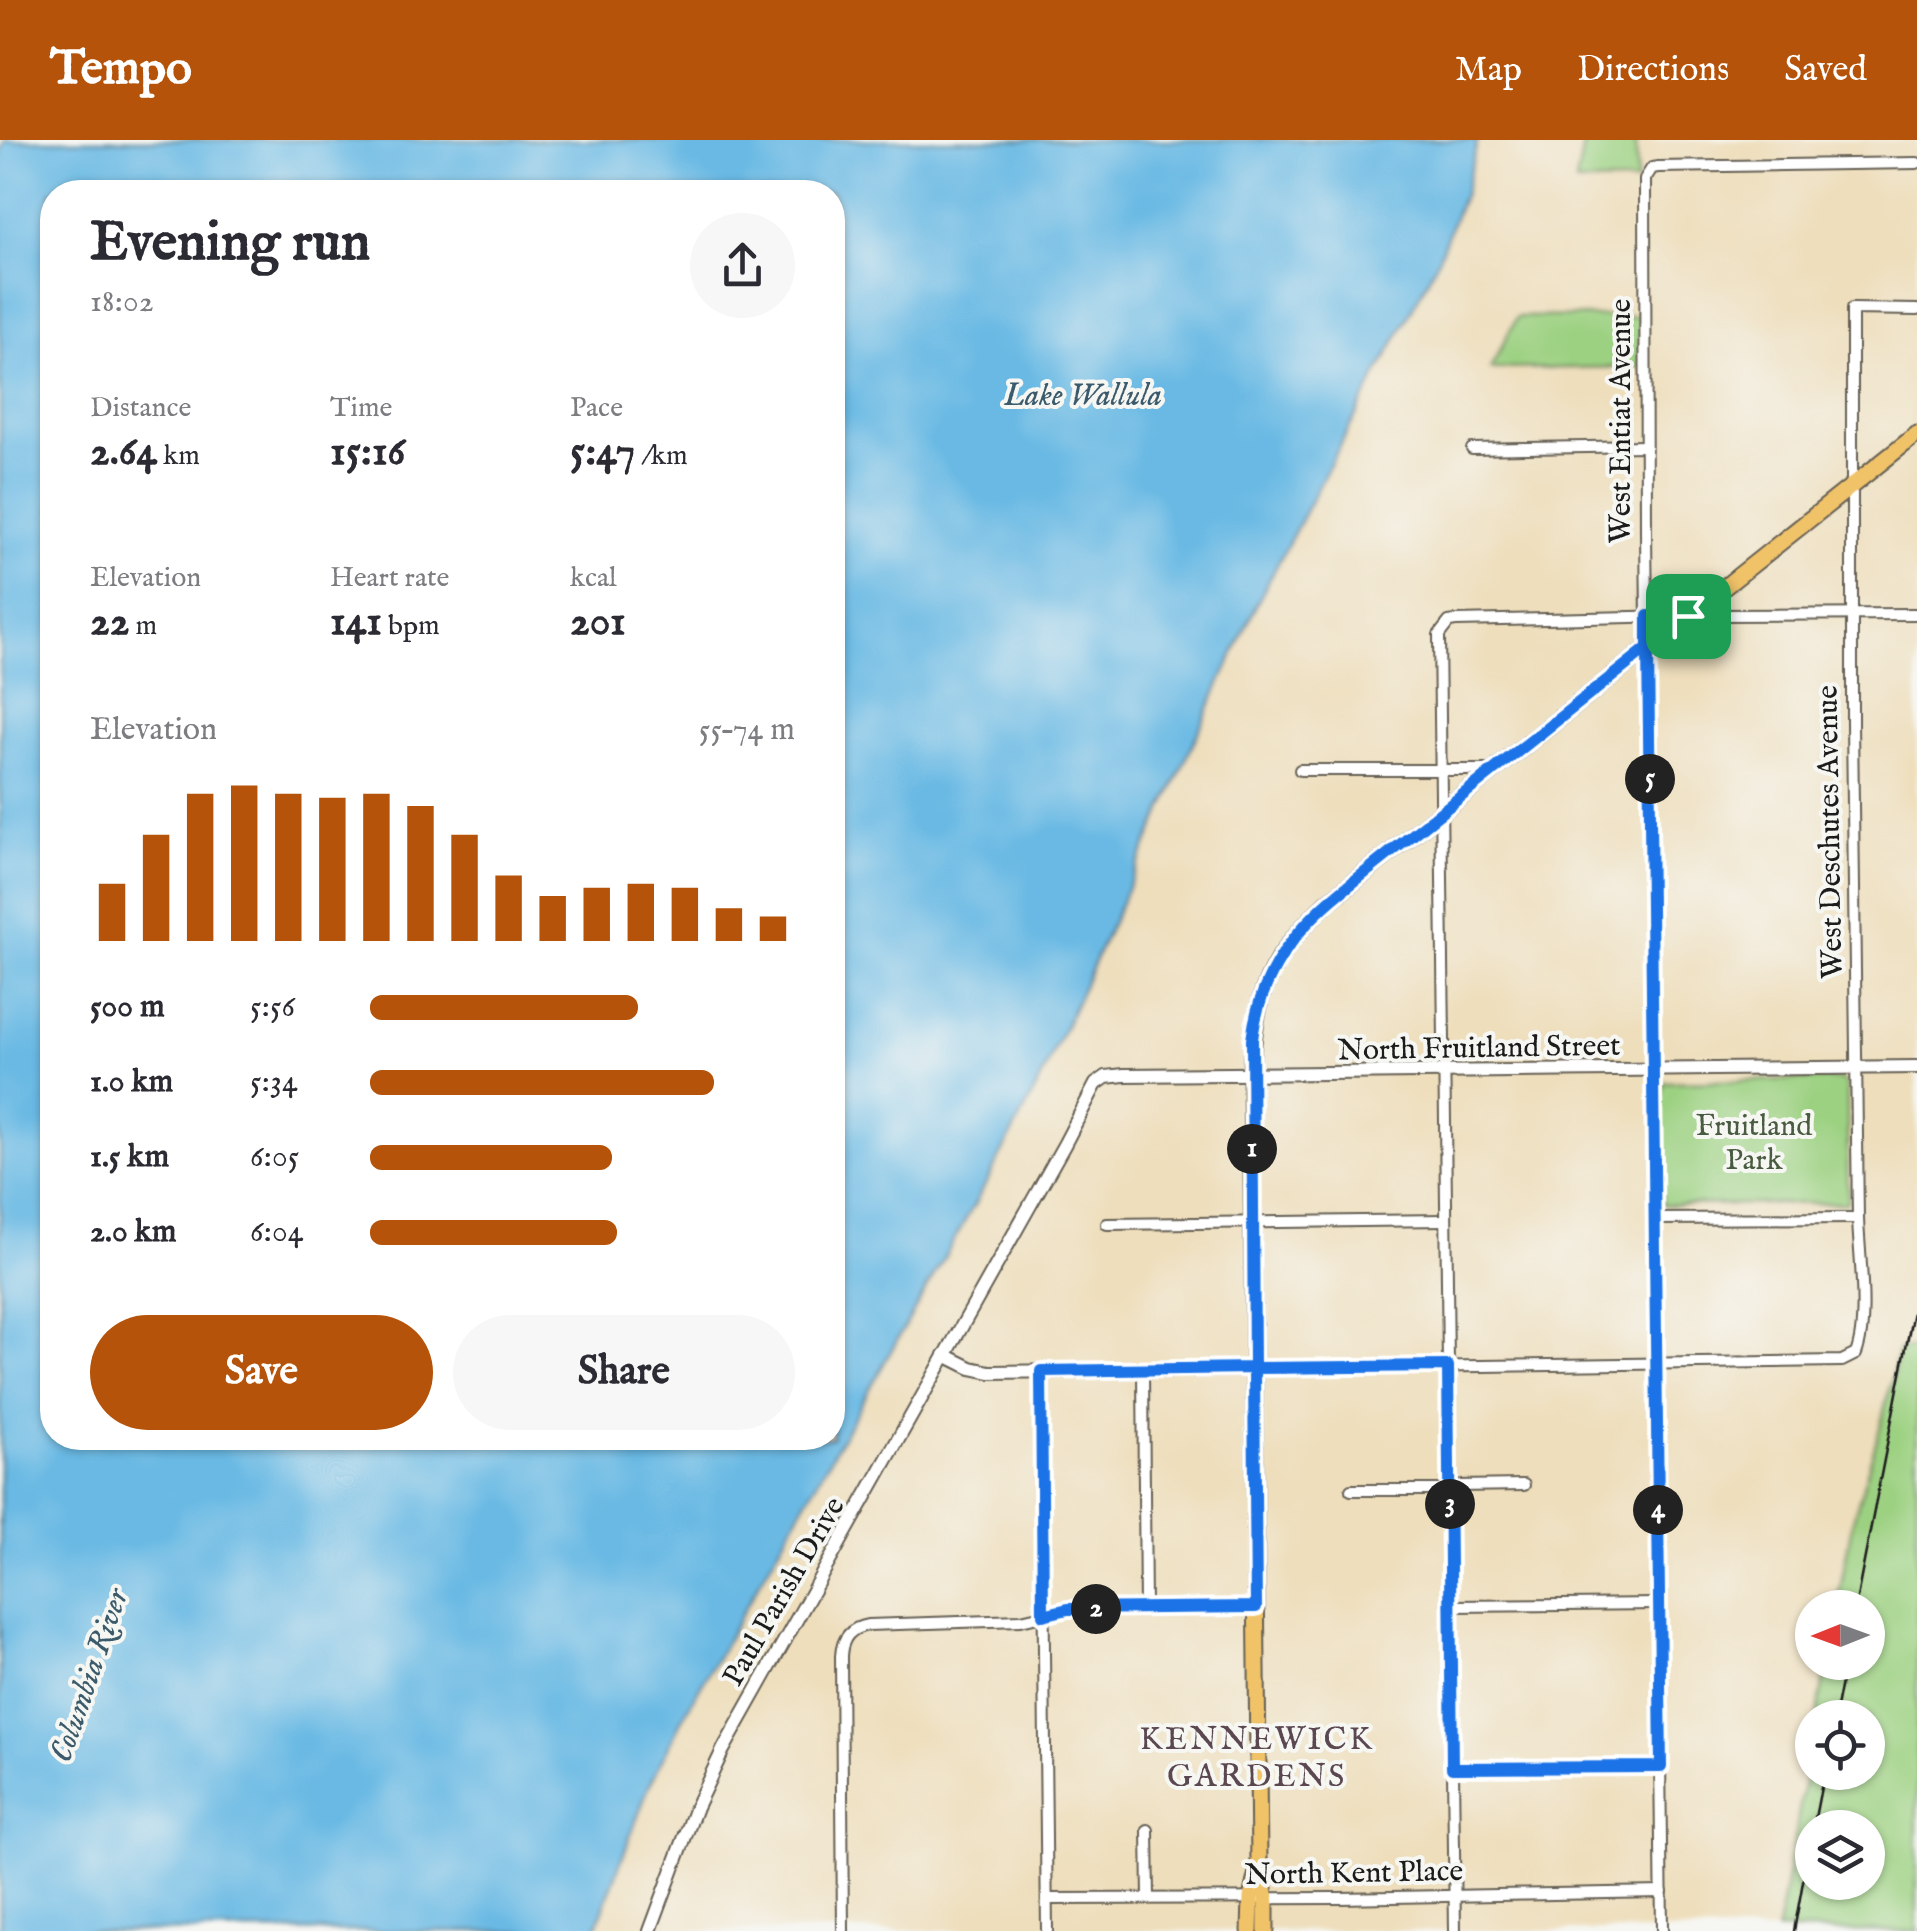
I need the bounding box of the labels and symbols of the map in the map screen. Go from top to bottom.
street label: West Entiat Avenue [1603,299,1641,543]
water label: Lake Wallula [1003,376,1162,417]
pin [1646,574,1731,659]
street label: West Deschutes Avenue [1809,685,1853,979]
pin: 5 [1625,754,1675,804]
street label: North Fruitland Street [1337,1028,1621,1070]
park label: Fruitland Park [1696,1108,1813,1180]
pin: 1 [1227,1124,1277,1174]
pin: 3 [1425,1479,1475,1529]
pin: 4 [1633,1485,1683,1535]
street label: Paul Parish Drive [715,1490,854,1694]
water label: Columbia River [42,1582,140,1768]
pin: 2 [1071,1584,1121,1634]
north arrow [1795,1590,1885,1680]
district label: KENNEWICK GARDENS [1139,1720,1375,1798]
street label: North Kent Place [1245,1853,1464,1895]

